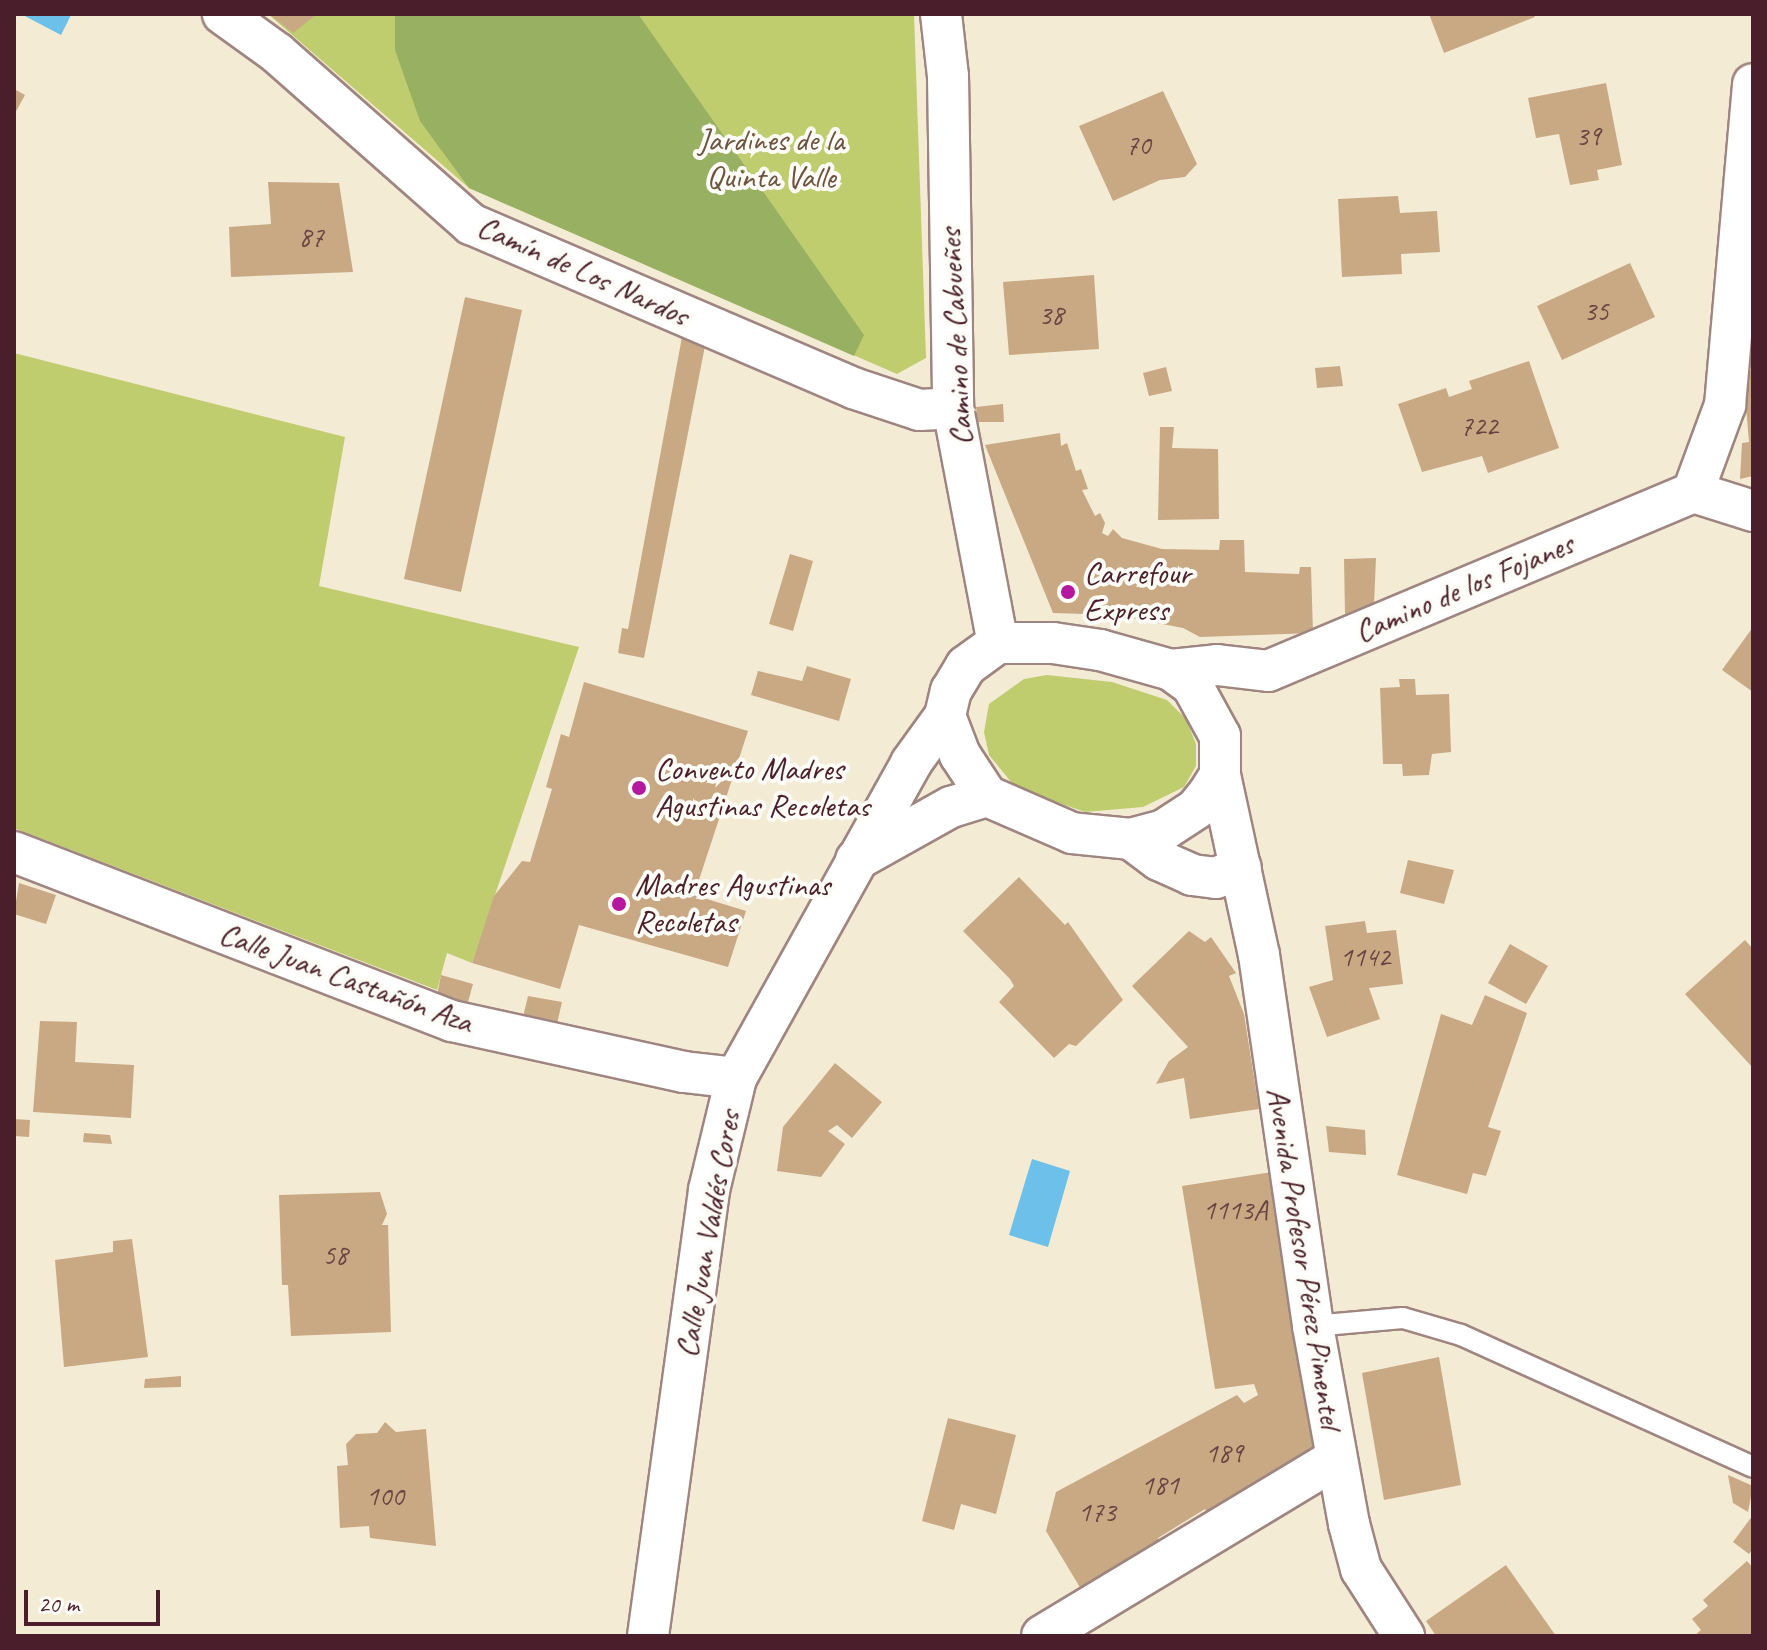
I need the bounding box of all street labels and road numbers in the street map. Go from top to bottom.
street label: Camín de Los Nardos [471,207,695,335]
street label: Camino de Cabueñes [931,227,981,447]
street label: Camino de los Fojanes [1349,525,1579,651]
street label: Calle Juan Castañón Aza [214,914,478,1042]
street label: Avenida Profesor Pérez Pimentel [1258,1085,1350,1431]
street label: Calle Juan Valdés Cores [668,1108,748,1360]

